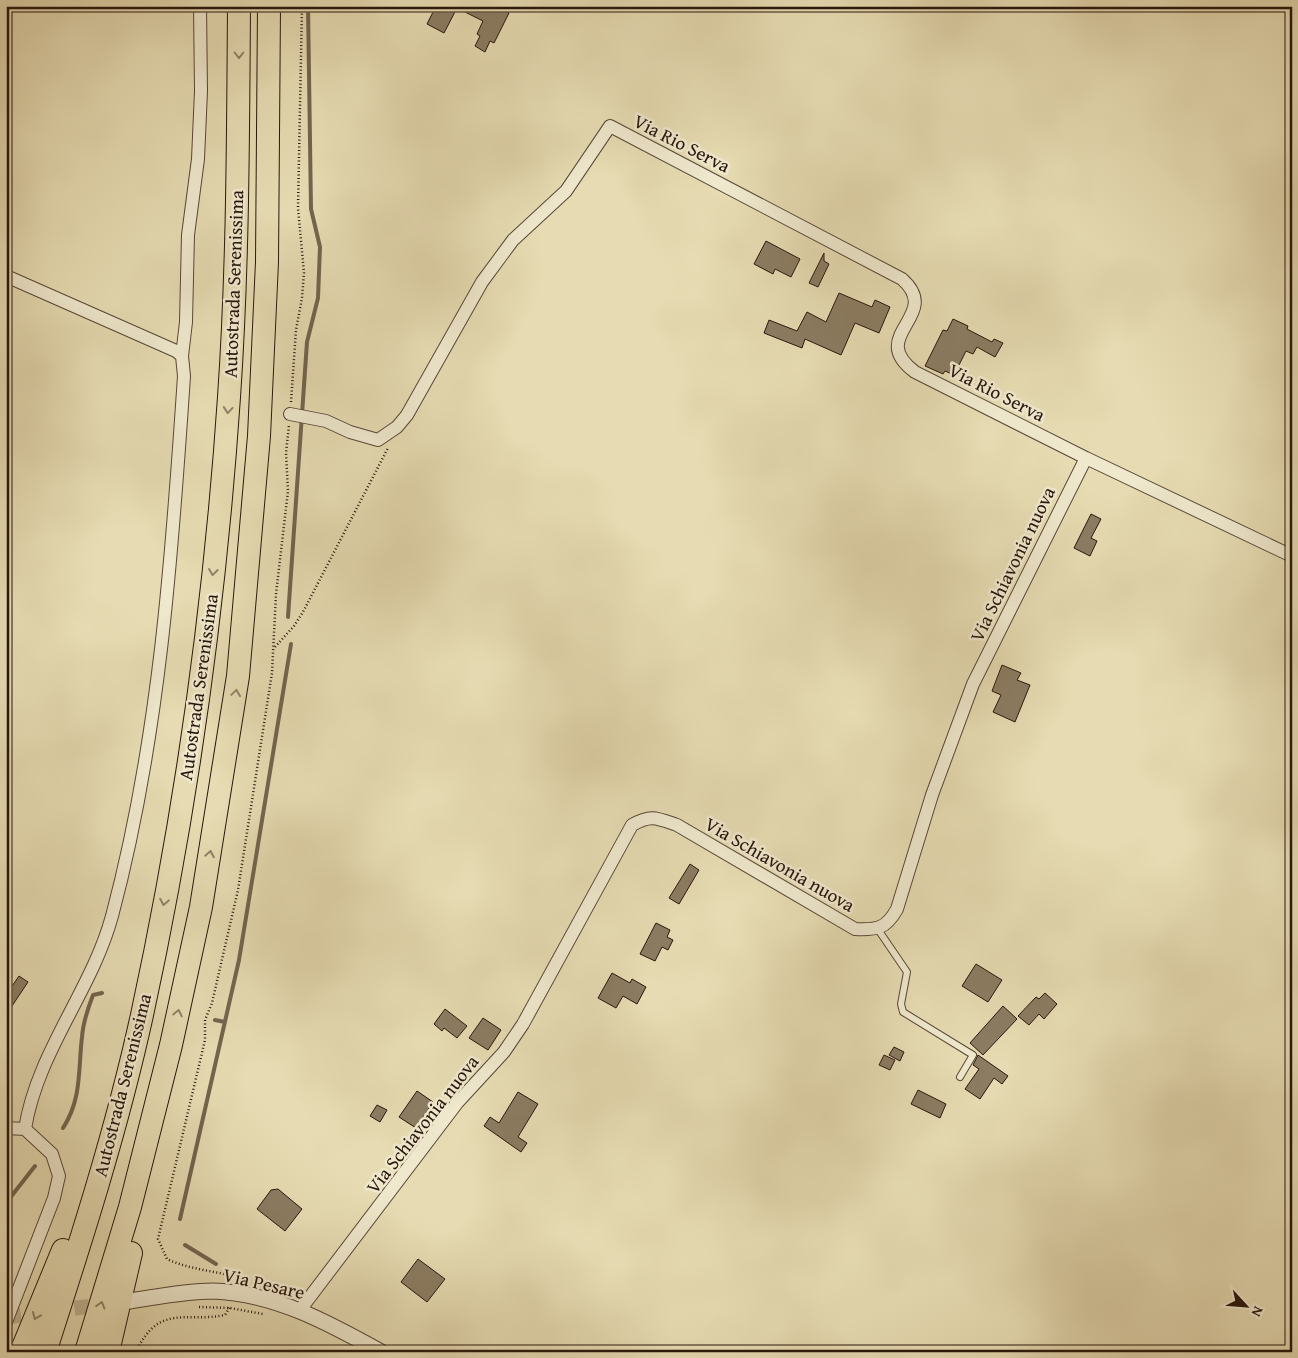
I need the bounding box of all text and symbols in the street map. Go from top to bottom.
one-way arrow [234,52,244,59]
street label: Via Rio Serva [629,107,735,179]
street label: Autostrada Serenissima [216,190,250,378]
street label: Via Rio Serva [944,356,1050,428]
one-way arrow [223,406,234,414]
street label: Via Schiavonia nuova [962,482,1062,646]
one-way arrow [208,568,219,576]
street label: Autostrada Serenissima [171,592,225,782]
one-way arrow [230,689,240,697]
street label: Via Schiavonia nuova [700,810,860,918]
one-way arrow [205,849,215,858]
one-way arrow [160,897,170,906]
street label: Autostrada Serenissima [86,990,158,1180]
one-way arrow [172,1008,183,1017]
street label: Via Schiavonia nuova [359,1049,485,1199]
street label: Via Pesare [220,1260,308,1306]
north arrow [1220,1280,1270,1330]
one-way arrow [95,1301,105,1310]
text: N [1246,1303,1269,1321]
one-way arrow [32,1311,42,1320]

